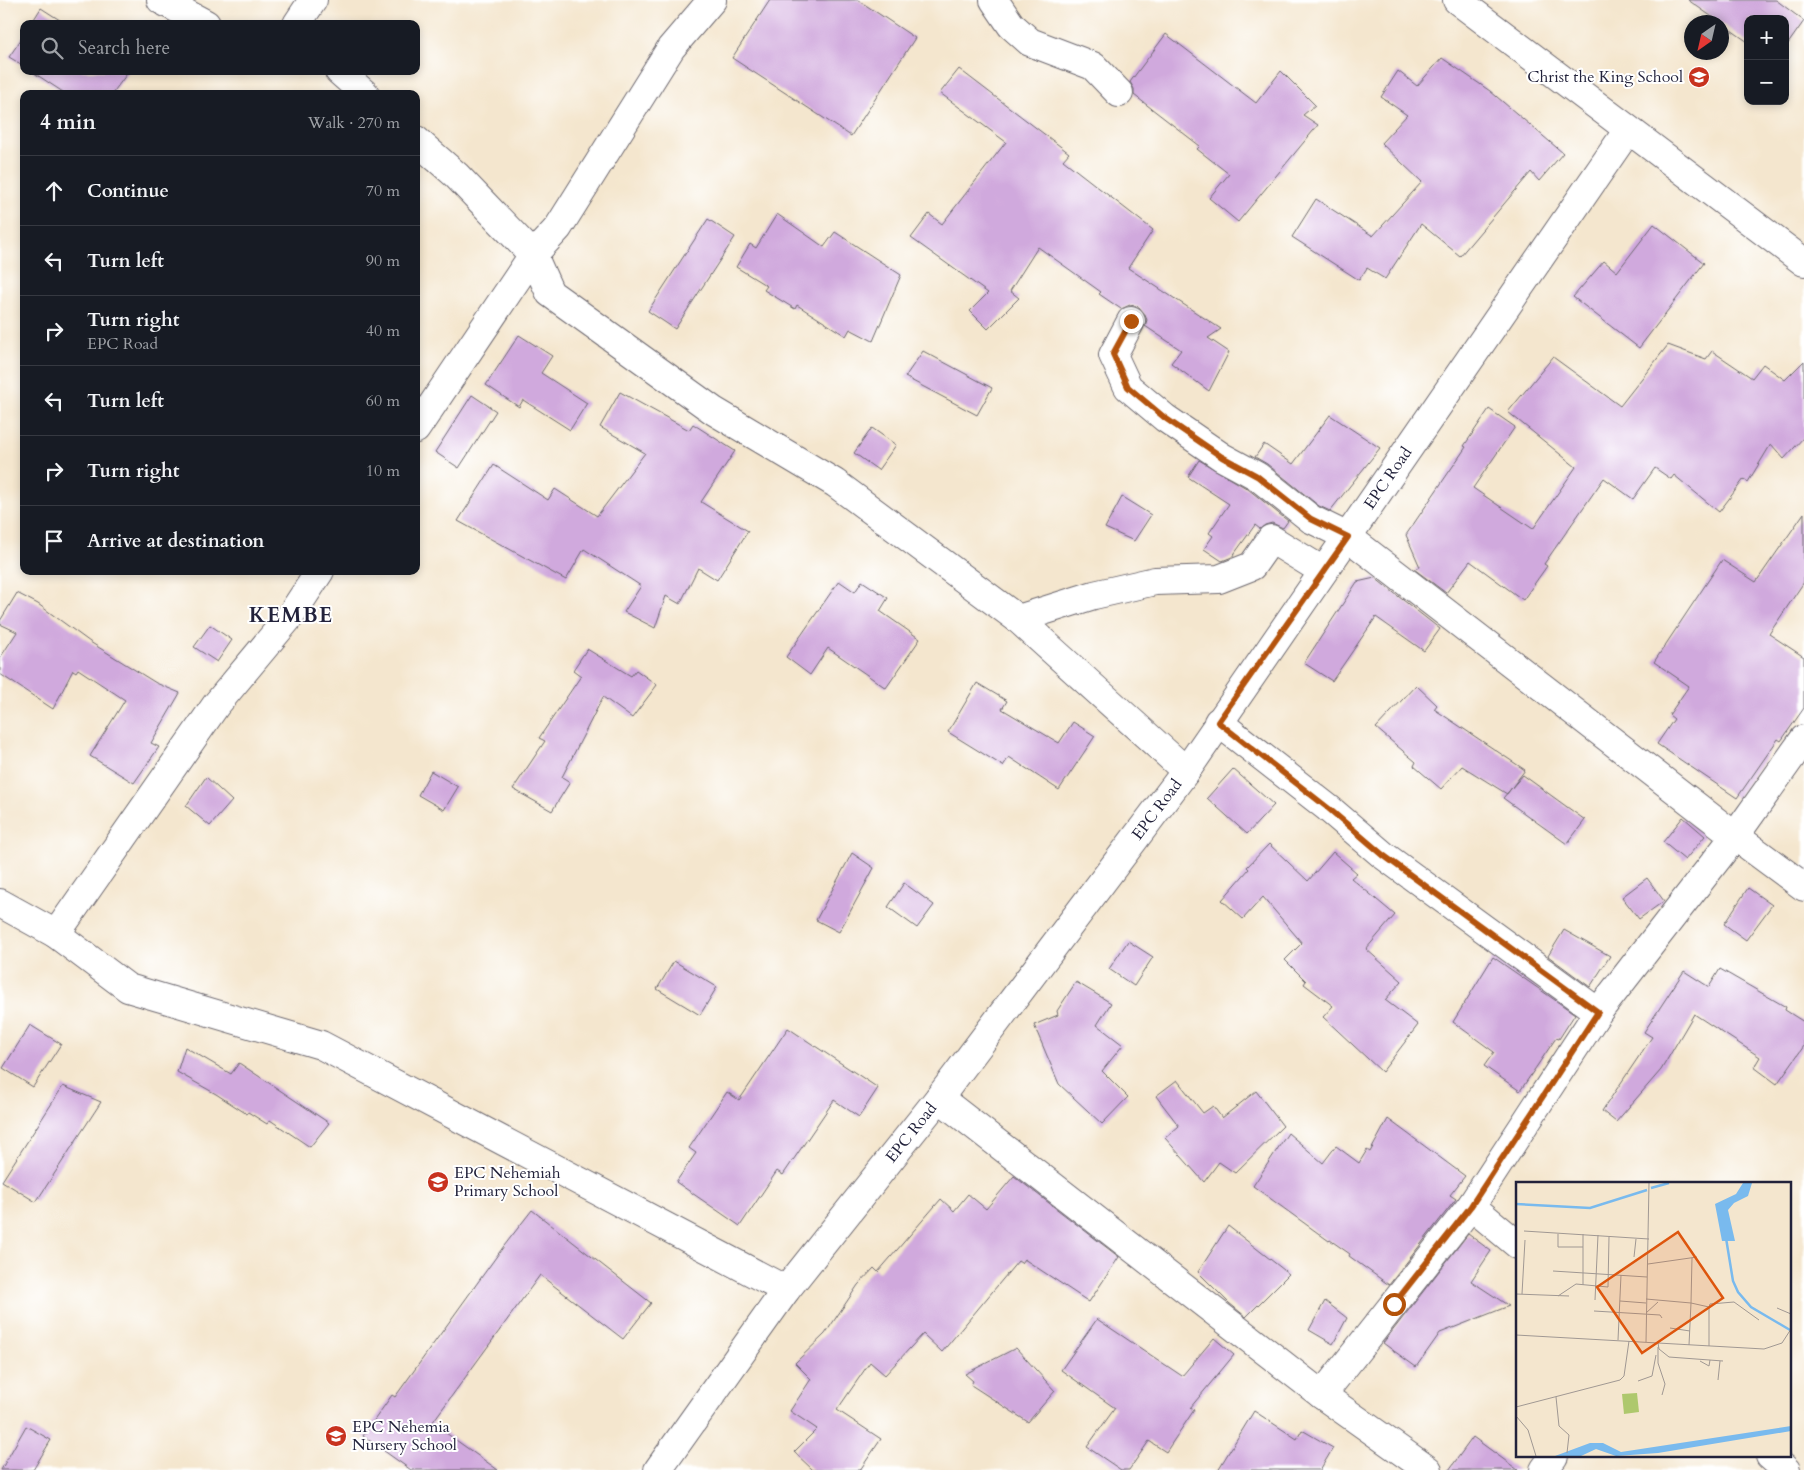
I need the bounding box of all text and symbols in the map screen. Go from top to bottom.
north arrow [1684,15,1729,60]
map controls [1744,15,1789,105]
button: + [1744,15,1789,60]
search box [20,20,420,75]
icon: search [38,34,66,62]
text: Search here [78,35,170,61]
button: − [1744,60,1789,105]
school or university icon: Christ the King School [1687,65,1711,89]
place label: Christ the King School [1527,66,1683,88]
text: 4 min [40,108,96,137]
text: Walk · 270 m [308,112,400,134]
icon: ahead [40,177,68,205]
text: Continue [87,178,169,204]
text: 70 m [366,180,400,202]
icon: left [40,247,68,275]
text: Turn left [87,248,164,274]
text: 90 m [366,250,400,272]
text: Turn right [87,307,179,333]
route end [1120,310,1143,333]
icon: right [40,317,68,345]
text: 40 m [366,320,400,342]
text: EPC Road [87,333,158,355]
icon: left [40,387,68,415]
text: Turn left [87,388,164,414]
text: 60 m [366,390,400,412]
street label: EPC Road [1359,442,1417,514]
icon: right [40,457,68,485]
text: Turn right [87,458,179,484]
text: 10 m [366,460,400,482]
icon: arrive [40,527,68,555]
text: Arrive at destination [87,528,264,554]
district label: KEMBE [249,601,333,630]
street label: EPC Road [1127,774,1187,844]
street label: EPC Road [881,1098,942,1167]
place label: EPC Nehemiah Primary School [454,1162,561,1202]
school or university icon: EPC Nehemiah Primary School [426,1170,450,1194]
inset map [1516,1182,1792,1458]
route start [1383,1293,1406,1316]
place label: EPC Nehemia Nursery School [352,1416,457,1456]
school or university icon: EPC Nehemia Nursery School [324,1424,348,1448]

